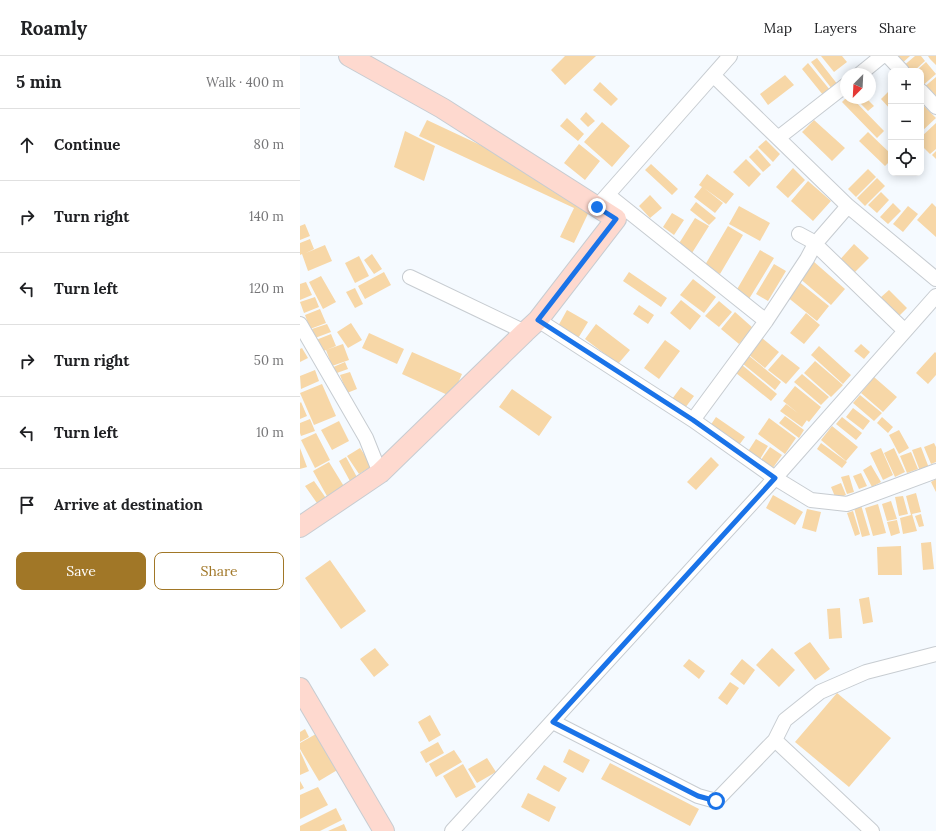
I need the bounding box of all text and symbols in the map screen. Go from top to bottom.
text: Roamly [20,16,87,40]
text: Map [764,19,792,37]
text: Layers [814,19,857,37]
text: Share [879,19,916,37]
north arrow [840,68,876,104]
map controls [888,68,924,176]
button: + [888,68,924,104]
text: 5 min [16,71,62,93]
text: Walk · 400 m [206,74,284,91]
button: − [888,104,924,140]
icon: ahead [16,134,38,156]
text: Continue [54,135,120,154]
text: 80 m [254,136,284,153]
button: locate [888,140,924,176]
route end [588,198,606,216]
icon: right [16,206,38,228]
text: Turn right [54,207,130,226]
text: 140 m [249,208,284,225]
icon: left [16,278,38,300]
text: Turn left [54,279,118,298]
text: 120 m [249,280,284,297]
icon: right [16,350,38,372]
text: Turn right [54,351,130,370]
text: 50 m [254,352,284,369]
icon: left [16,422,38,444]
text: Turn left [54,423,118,442]
text: 10 m [256,424,284,441]
icon: arrive [16,494,38,516]
text: Arrive at destination [54,495,203,514]
button: Save [16,552,146,590]
button: Share [154,552,284,590]
route start [707,792,725,810]

